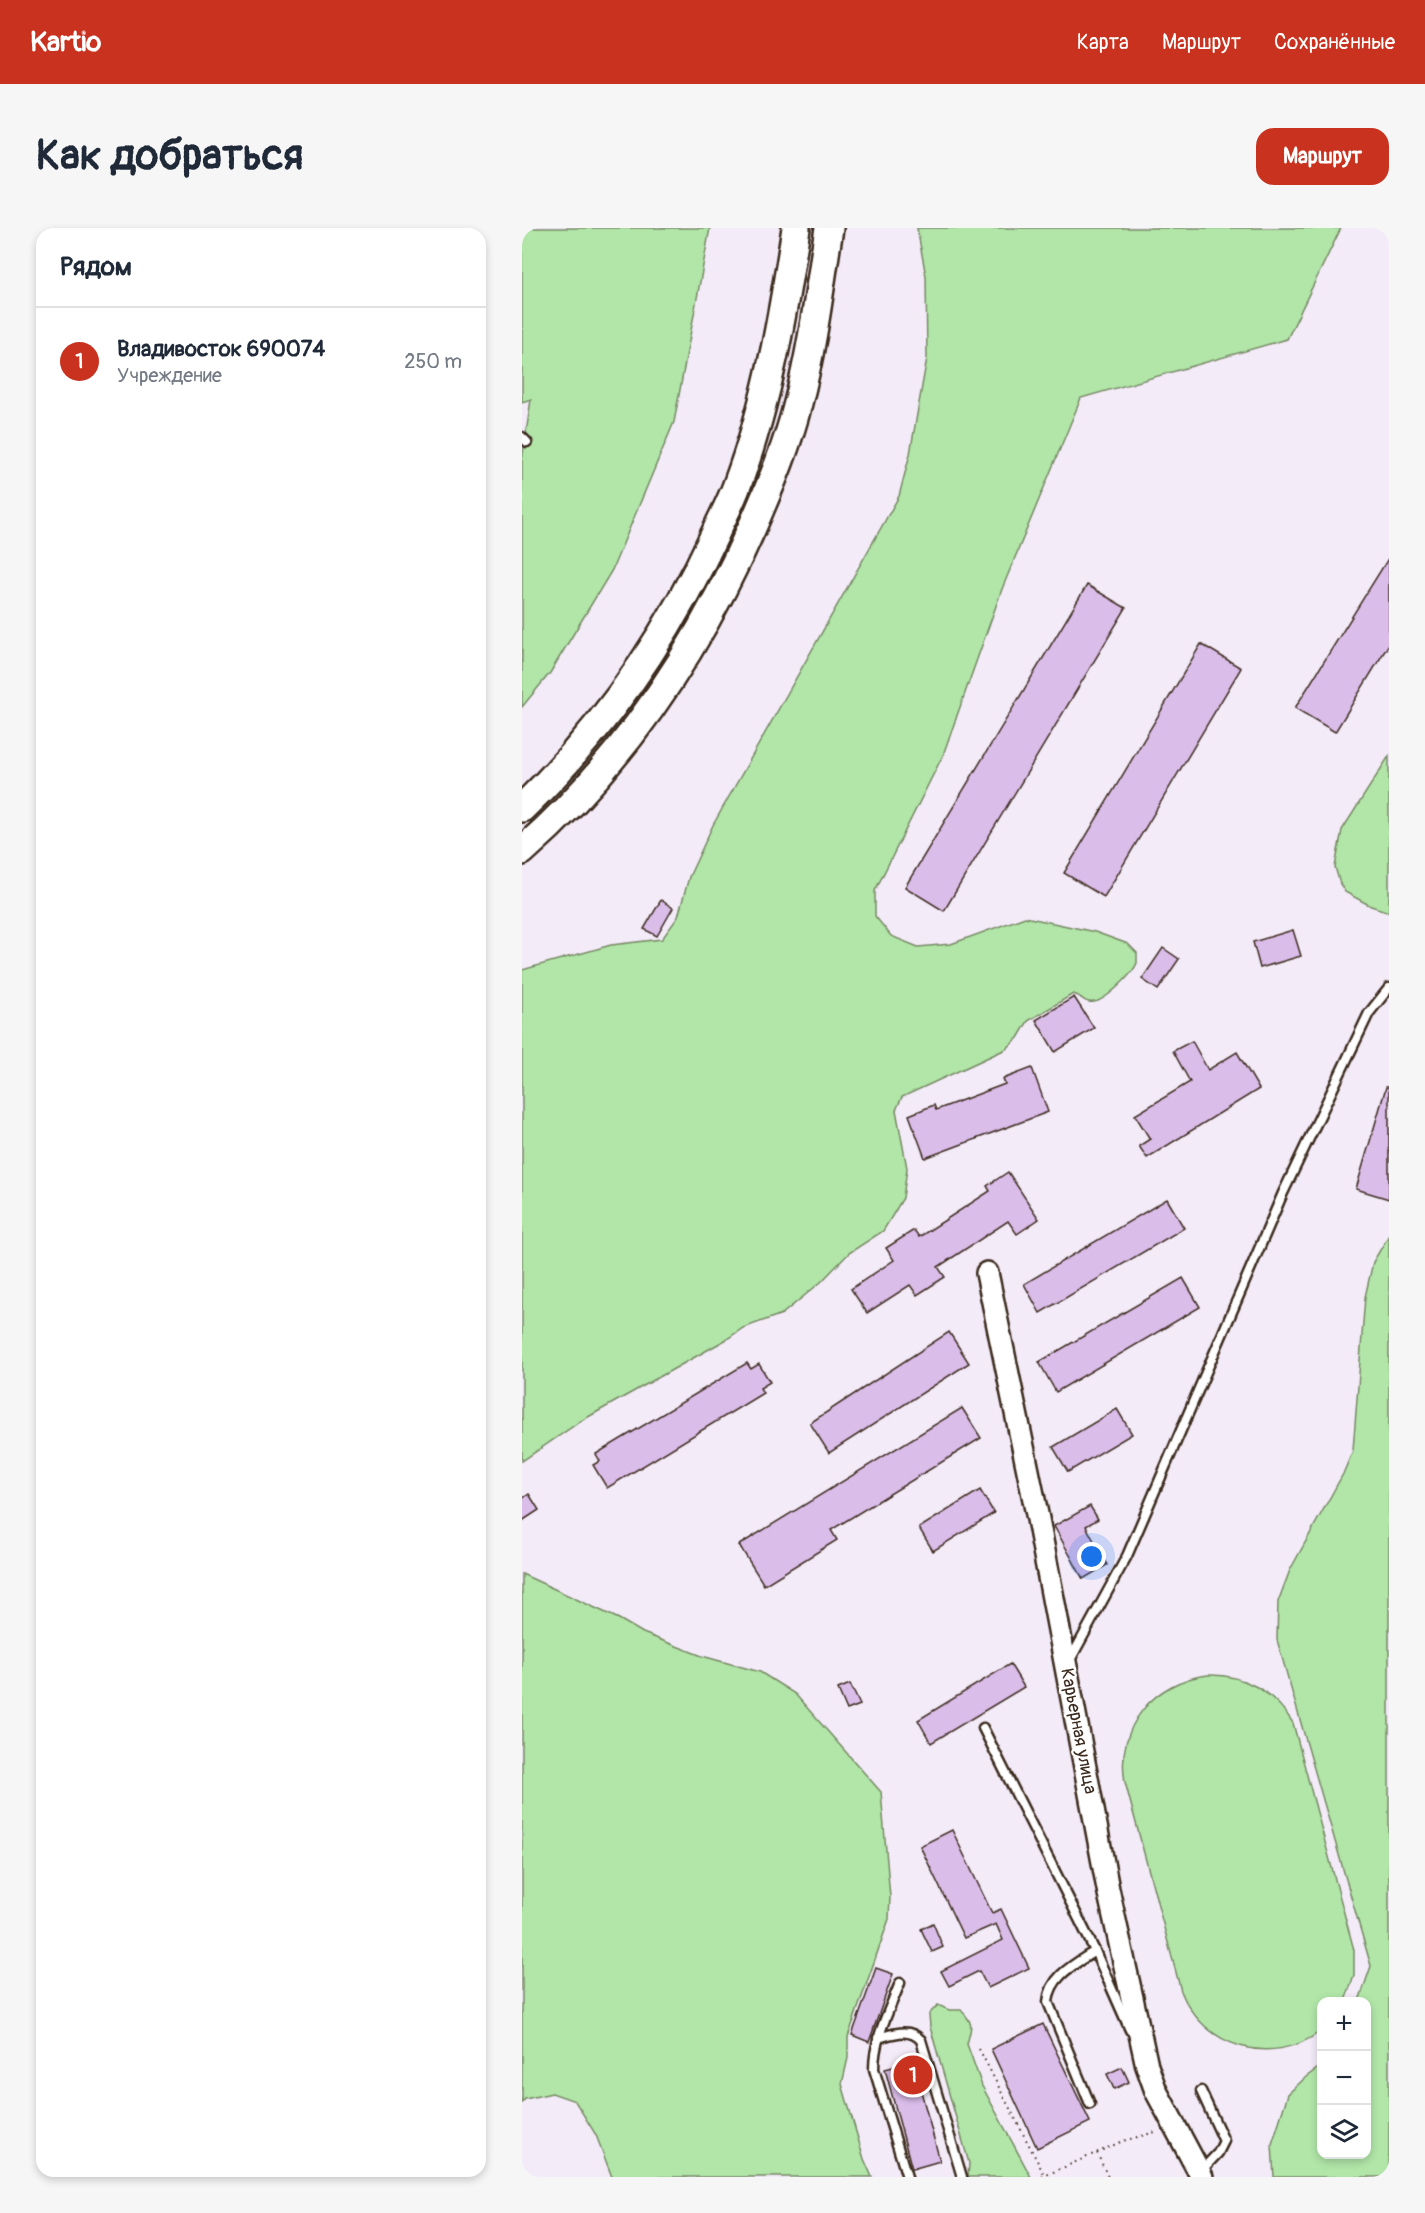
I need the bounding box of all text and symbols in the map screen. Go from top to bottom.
text: Kartio [30,25,101,60]
text: Карта [1077,29,1129,56]
text: Маршрут [1162,29,1241,56]
text: Сохранённые [1274,29,1395,56]
button: Маршрут [1256,128,1389,185]
text: Как добраться [36,130,303,182]
text: Рядом [60,251,132,283]
text: Владивосток 690074 [117,335,325,363]
text: 1 [76,349,83,374]
text: 250 m [404,349,462,374]
text: Учреждение [117,363,222,388]
your location [1077,1542,1106,1571]
street label: Карьерная улица [1055,1666,1102,1796]
map controls [1317,1997,1371,2159]
button: + [1317,1997,1371,2051]
button: − [1317,2051,1371,2105]
pin: 1 [894,2052,932,2098]
button: layers [1317,2105,1371,2159]

